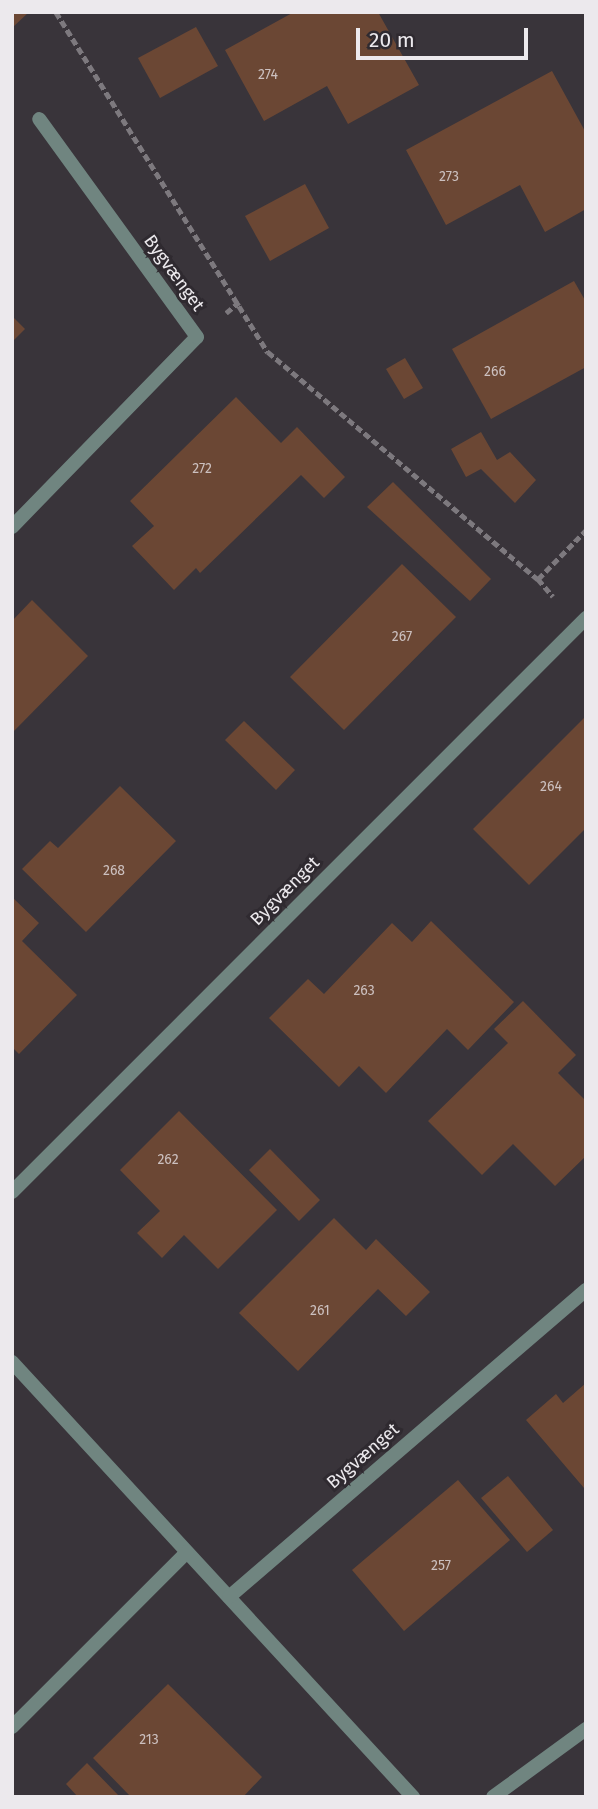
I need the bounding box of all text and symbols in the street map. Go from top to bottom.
scale bar [360,14,532,58]
text: 20 m [369,27,415,53]
house number: 274 [258,67,278,83]
house number: 273 [439,169,459,185]
street label: Bygvænget [139,231,209,315]
house number: 266 [484,364,506,380]
house number: 272 [192,461,212,477]
house number: 267 [392,629,412,645]
house number: 264 [540,779,562,795]
street label: Bygvænget [246,852,324,930]
house number: 268 [103,863,125,879]
house number: 263 [353,983,375,999]
house number: 262 [157,1152,179,1168]
house number: 261 [310,1303,330,1319]
street label: Bygvænget [322,1419,404,1493]
house number: 257 [431,1558,451,1574]
house number: 213 [139,1732,159,1748]

